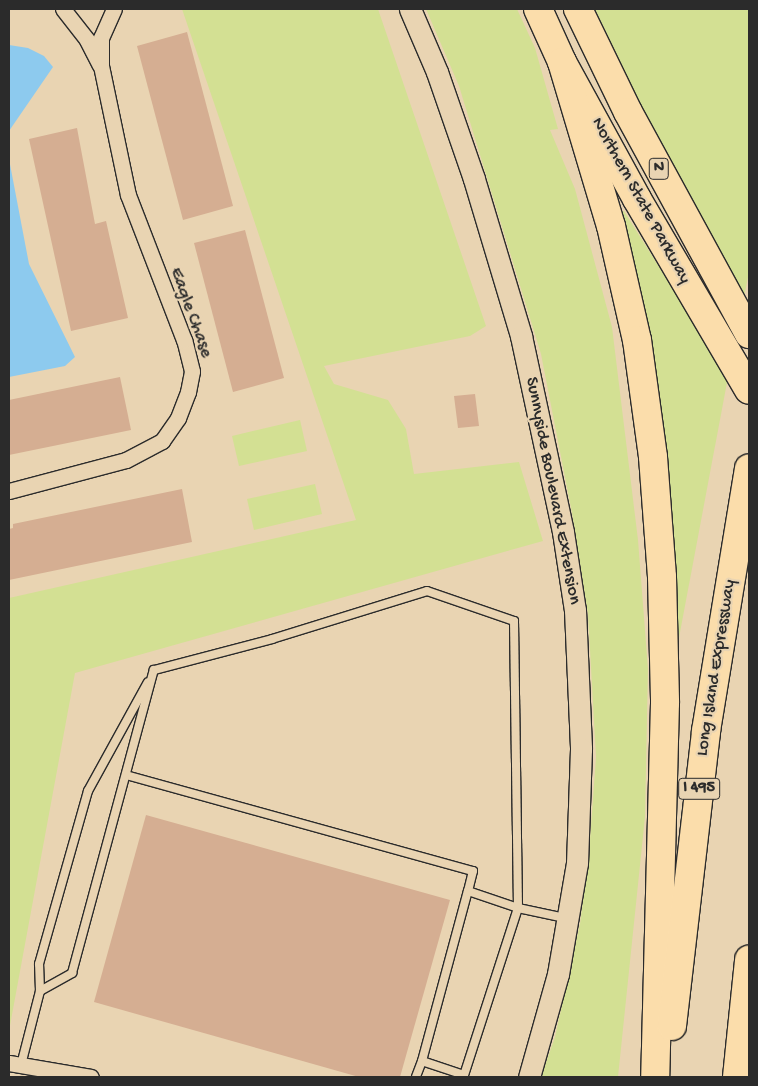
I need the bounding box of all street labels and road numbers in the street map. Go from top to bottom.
street label: Northern State Parkway [585,114,695,288]
road number: N [648,156,670,182]
street label: Eagle Chase [164,265,216,361]
street label: Sunnyside Boulevard Extension [519,376,585,606]
street label: Long Island Expressway [692,578,742,758]
road number: I 495 [678,776,720,802]

